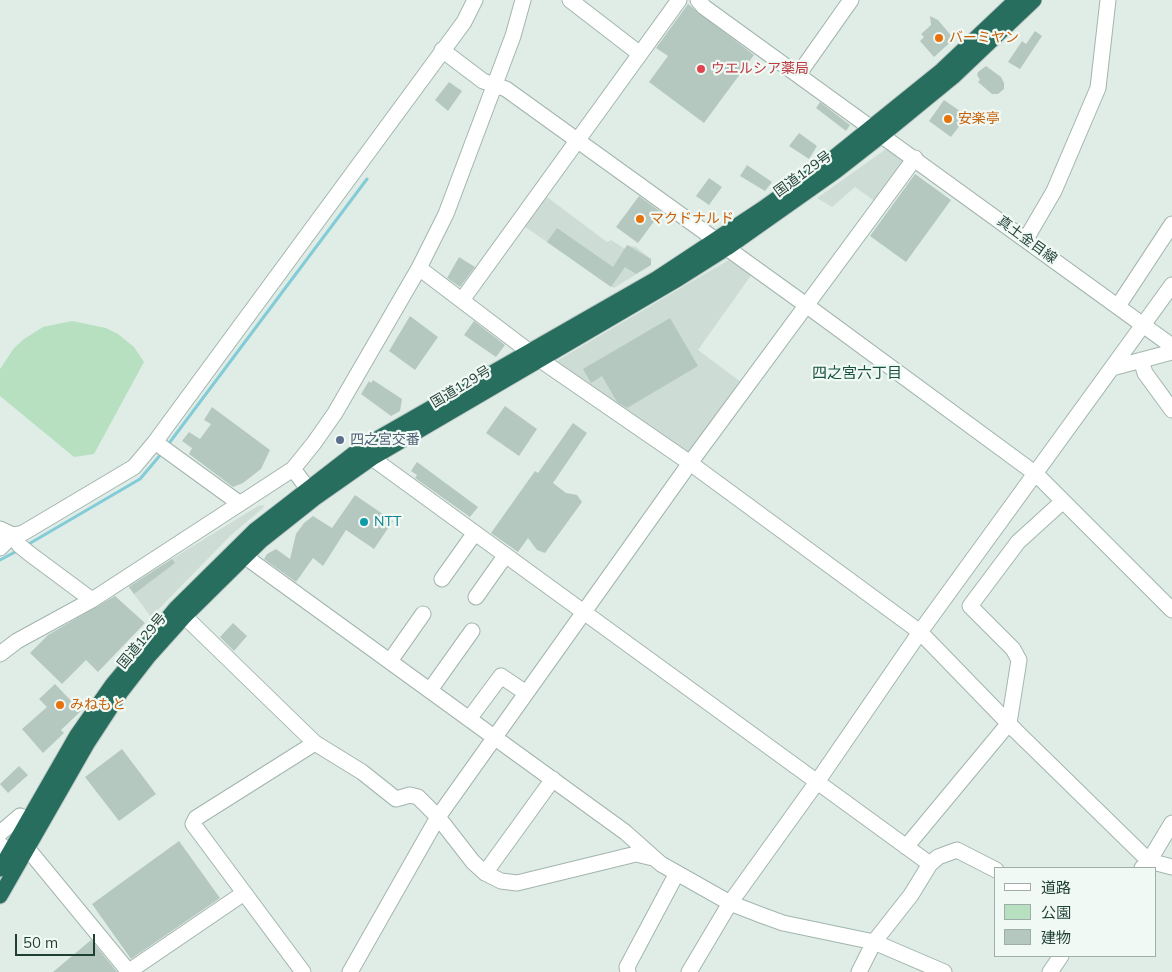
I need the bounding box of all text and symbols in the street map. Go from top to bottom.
place label: バーミヤン [949,30,1019,46]
marker: バーミヤン [933,32,945,44]
place label: ウエルシア薬局 [711,61,809,77]
marker: ウエルシア薬局 [695,63,707,75]
place label: 安楽亭 [958,111,1000,127]
marker: 安楽亭 [942,113,954,125]
street label: 国道129号 [771,147,835,201]
place label: マクドナルド [650,211,734,227]
marker: マクドナルド [634,213,646,225]
street label: 真土金目線 [994,213,1060,267]
street label: 国道129号 [428,362,494,412]
district label: 四之宮六丁目 [812,364,902,382]
place label: 四之宮交番 [350,432,420,448]
marker: 四之宮交番 [334,434,346,446]
place label: NTT [374,514,402,530]
marker: NTT [358,516,370,528]
street label: 国道129号 [114,610,170,672]
place label: みねもと [70,697,126,713]
marker: みねもと [54,699,66,711]
legend [994,867,1157,957]
text: 道路 [1041,878,1071,897]
text: 公園 [1041,903,1071,922]
scale bar [18,924,98,956]
text: 建物 [1041,928,1071,947]
text: 50 m [23,933,58,952]

